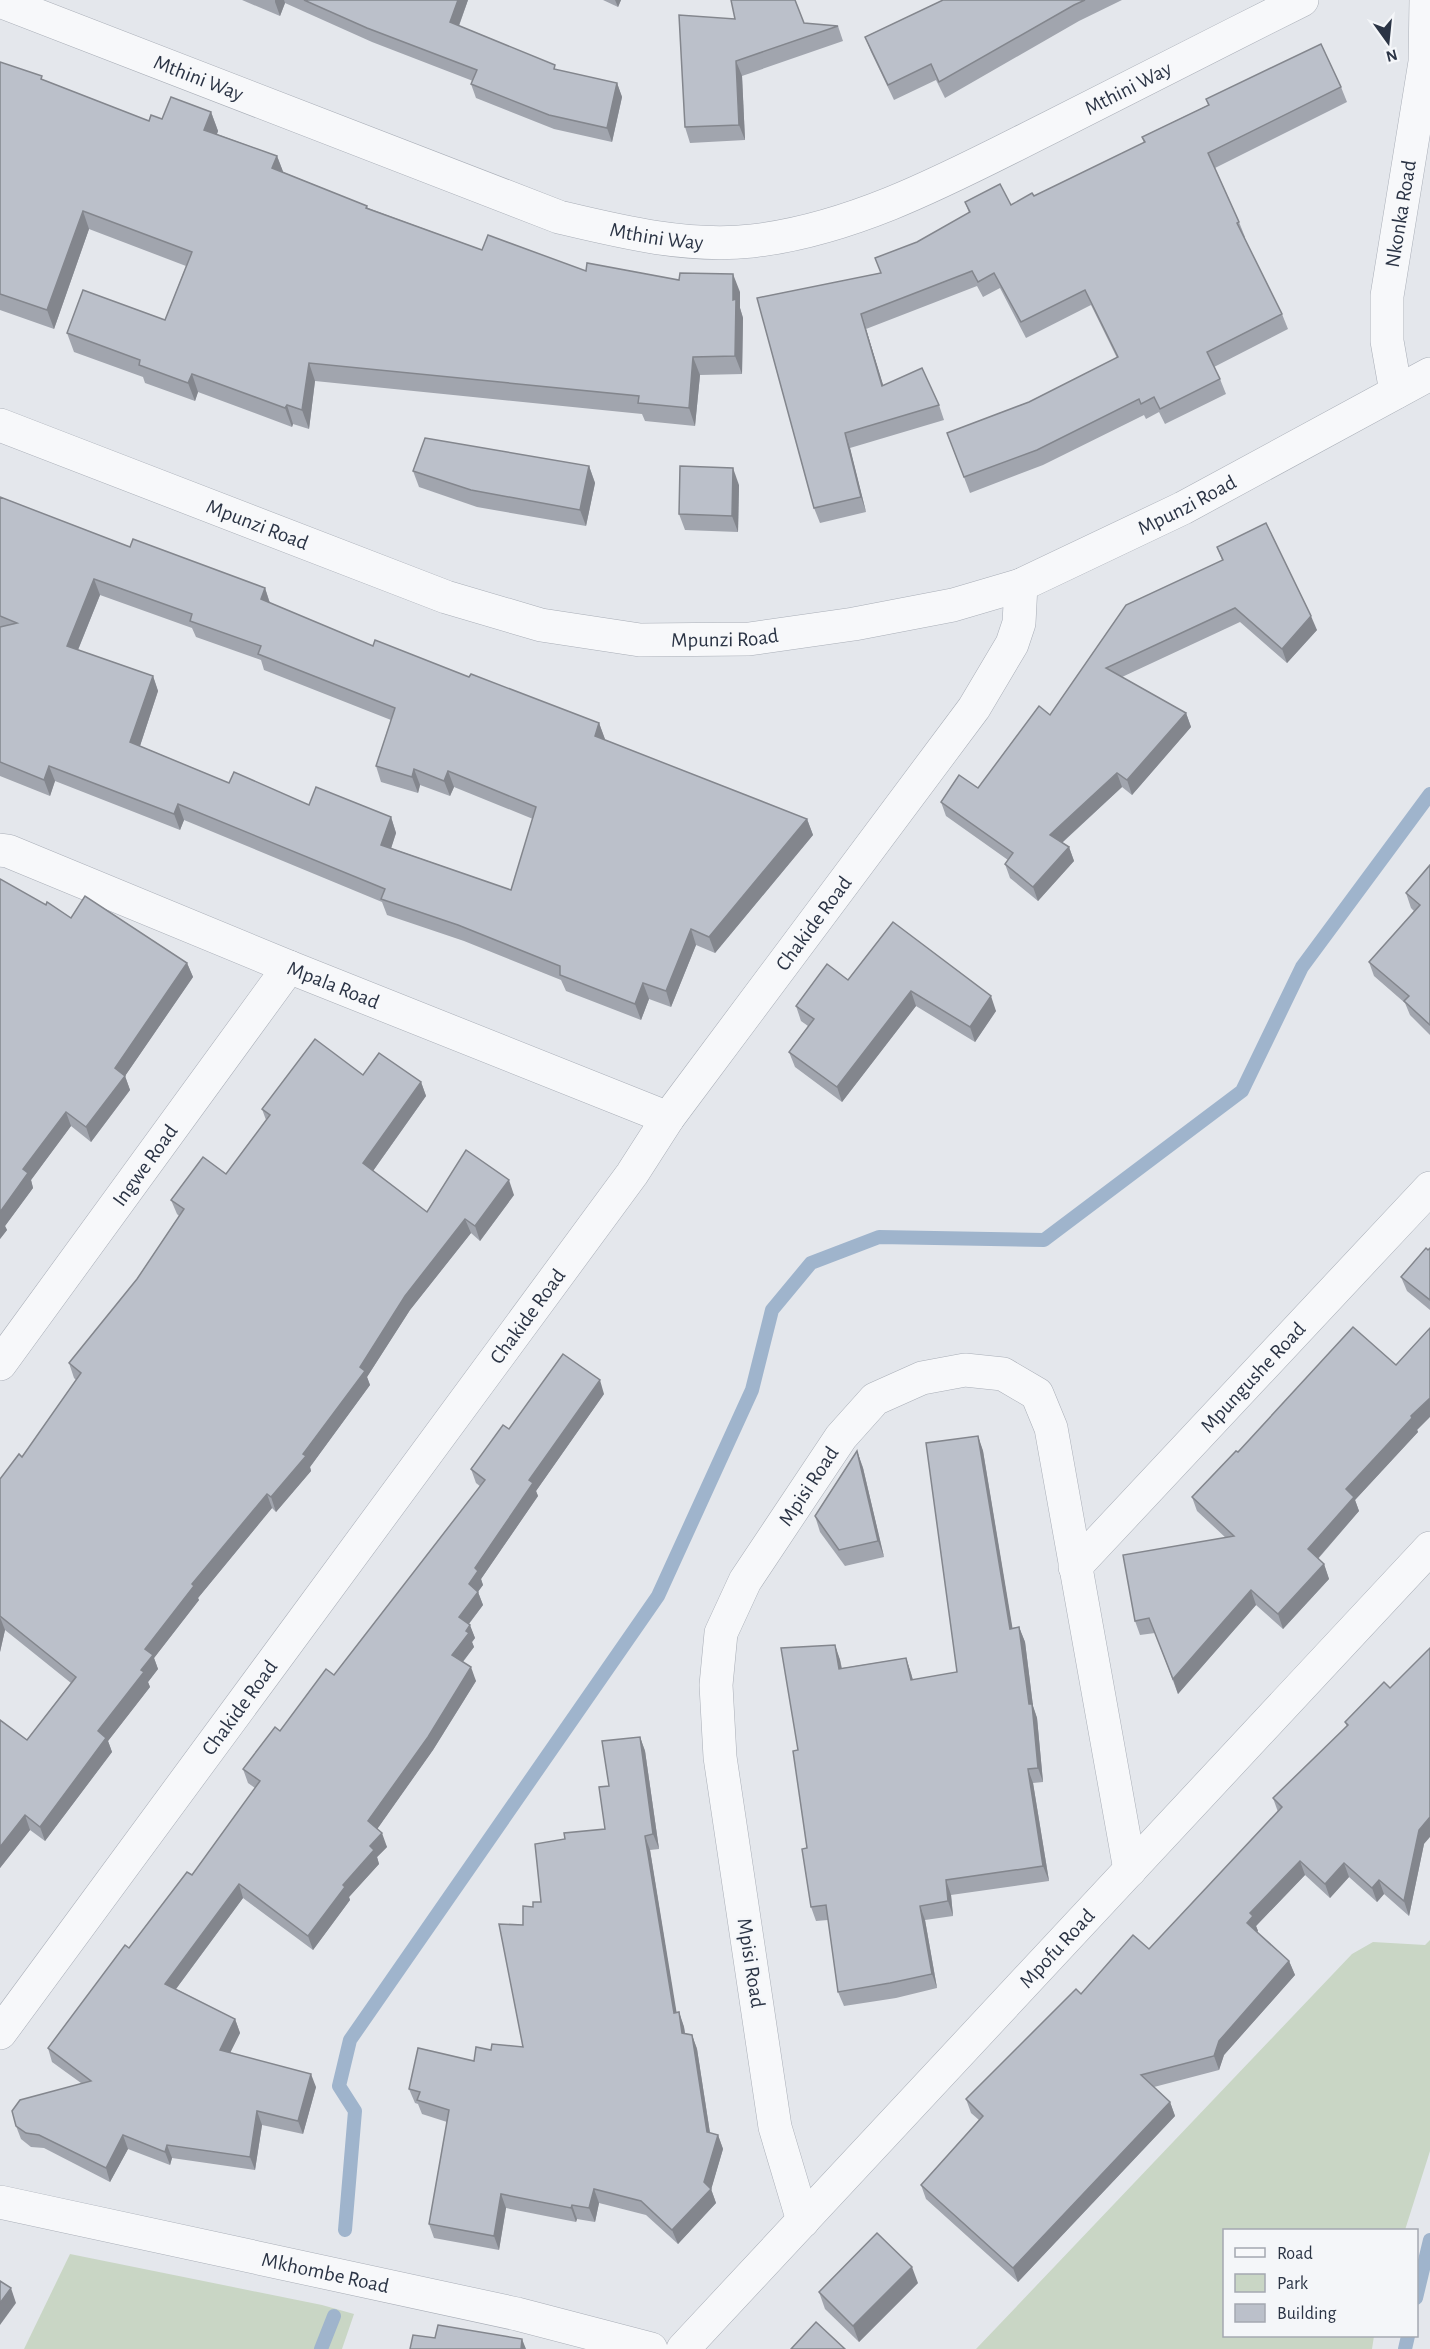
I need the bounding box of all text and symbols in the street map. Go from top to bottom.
north arrow [1358,12,1418,72]
text: N [1384,46,1399,65]
street label: Mthini Way [151,51,246,105]
street label: Mthini Way [1081,57,1175,119]
street label: Nkonka Road [1381,158,1419,269]
street label: Mthini Way [608,219,704,253]
street label: Mpunzi Road [1134,471,1240,539]
street label: Mpunzi Road [204,495,312,554]
street label: Mpunzi Road [671,624,780,650]
street label: Chakide Road [771,872,855,974]
street label: Mpala Road [285,957,383,1013]
street label: Ingwe Road [108,1120,181,1210]
street label: Chakide Road [486,1265,569,1367]
street label: Mpungushe Road [1196,1318,1309,1437]
street label: Mpisi Road [775,1442,842,1529]
street label: Chakide Road [198,1656,281,1759]
street label: Mpofu Road [1015,1905,1098,1992]
street label: Mpisi Road [734,1917,768,2009]
legend [1223,2229,1418,2337]
text: Road [1277,2245,1313,2263]
street label: Mkhombe Road [260,2249,391,2297]
text: Park [1277,2275,1309,2293]
text: Building [1277,2305,1337,2323]

